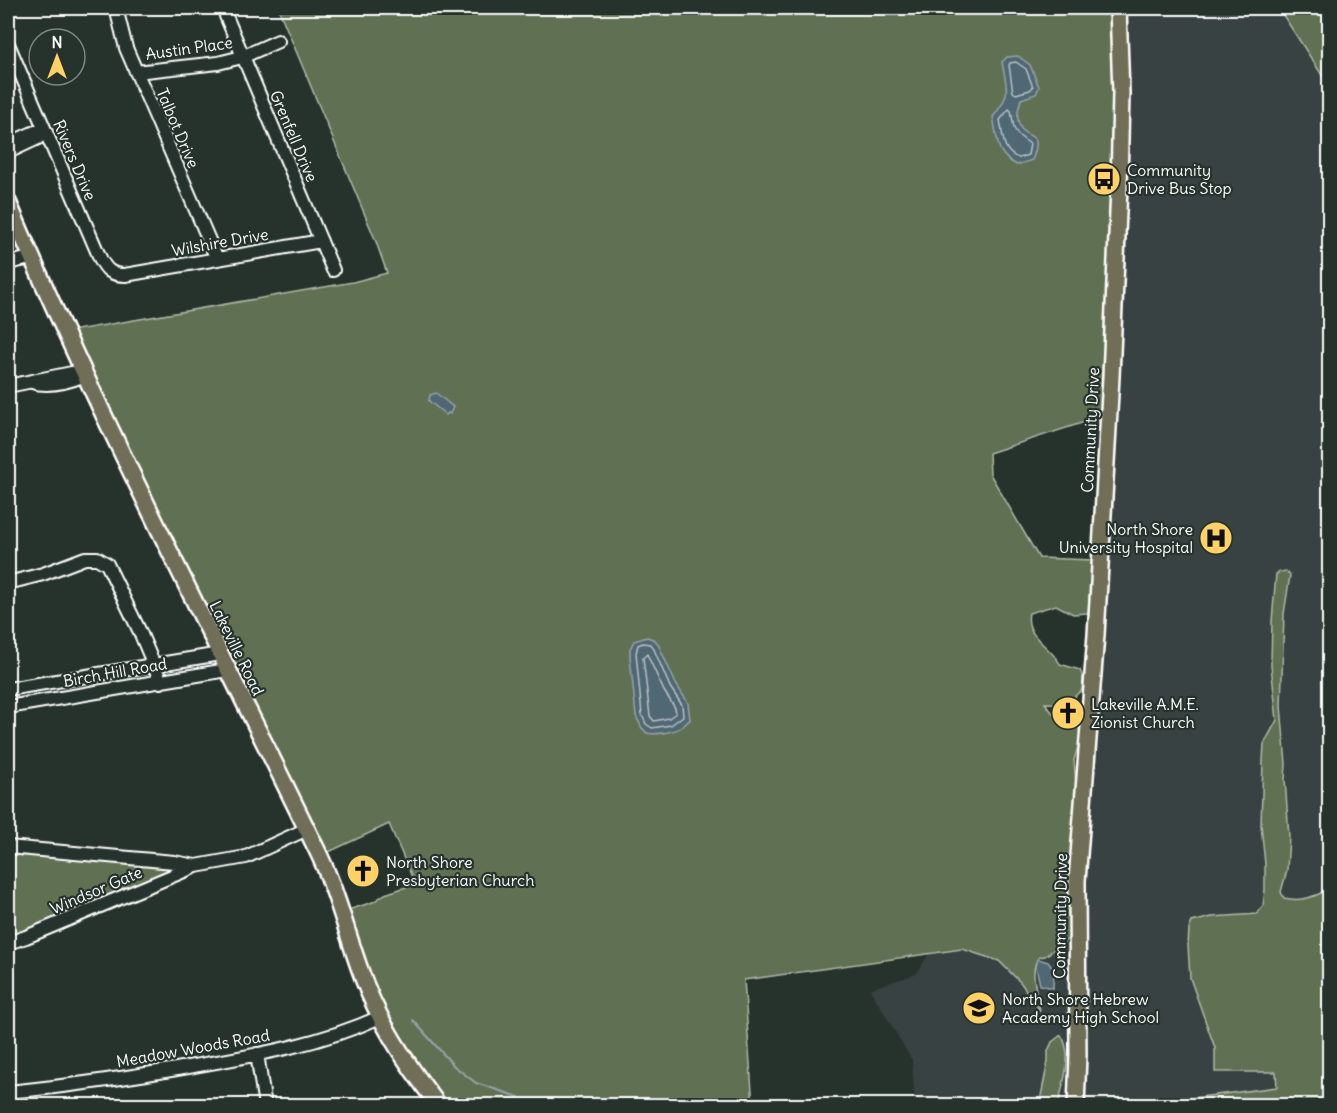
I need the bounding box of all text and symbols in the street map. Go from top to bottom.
north arrow [27,27,87,87]
text: N [51,32,63,52]
street label: Austin Place [144,32,234,64]
street label: Talbot Drive [152,85,204,171]
street label: Grenfell Drive [266,87,322,185]
street label: Rivers Drive [49,117,101,203]
place label: Community Drive Bus Stop [1127,160,1232,198]
bus stop icon: Community Drive Bus Stop [1086,161,1122,197]
street label: Wilshire Drive [170,224,270,260]
street label: Community Drive [1077,367,1103,493]
place label: North Shore University Hospital [1059,519,1193,557]
hospital icon: North Shore University Hospital [1198,520,1234,556]
street label: Lakeville Road [205,597,269,699]
street label: Birch Hill Road [61,653,169,691]
place label: Lakeville A.M.E. Zionist Church [1091,694,1199,732]
church icon: Lakeville A.M.E. Zionist Church [1050,695,1086,731]
place label: North Shore Presbyterian Church [386,852,534,890]
church icon: North Shore Presbyterian Church [345,853,381,889]
street label: Community Drive [1049,853,1071,979]
street label: Windsor Gate [47,862,145,918]
place label: North Shore Hebrew Academy High School [1002,989,1159,1027]
school or university icon: North Shore Hebrew Academy High School [961,990,997,1026]
street label: Meadow Woods Road [115,1025,271,1071]

